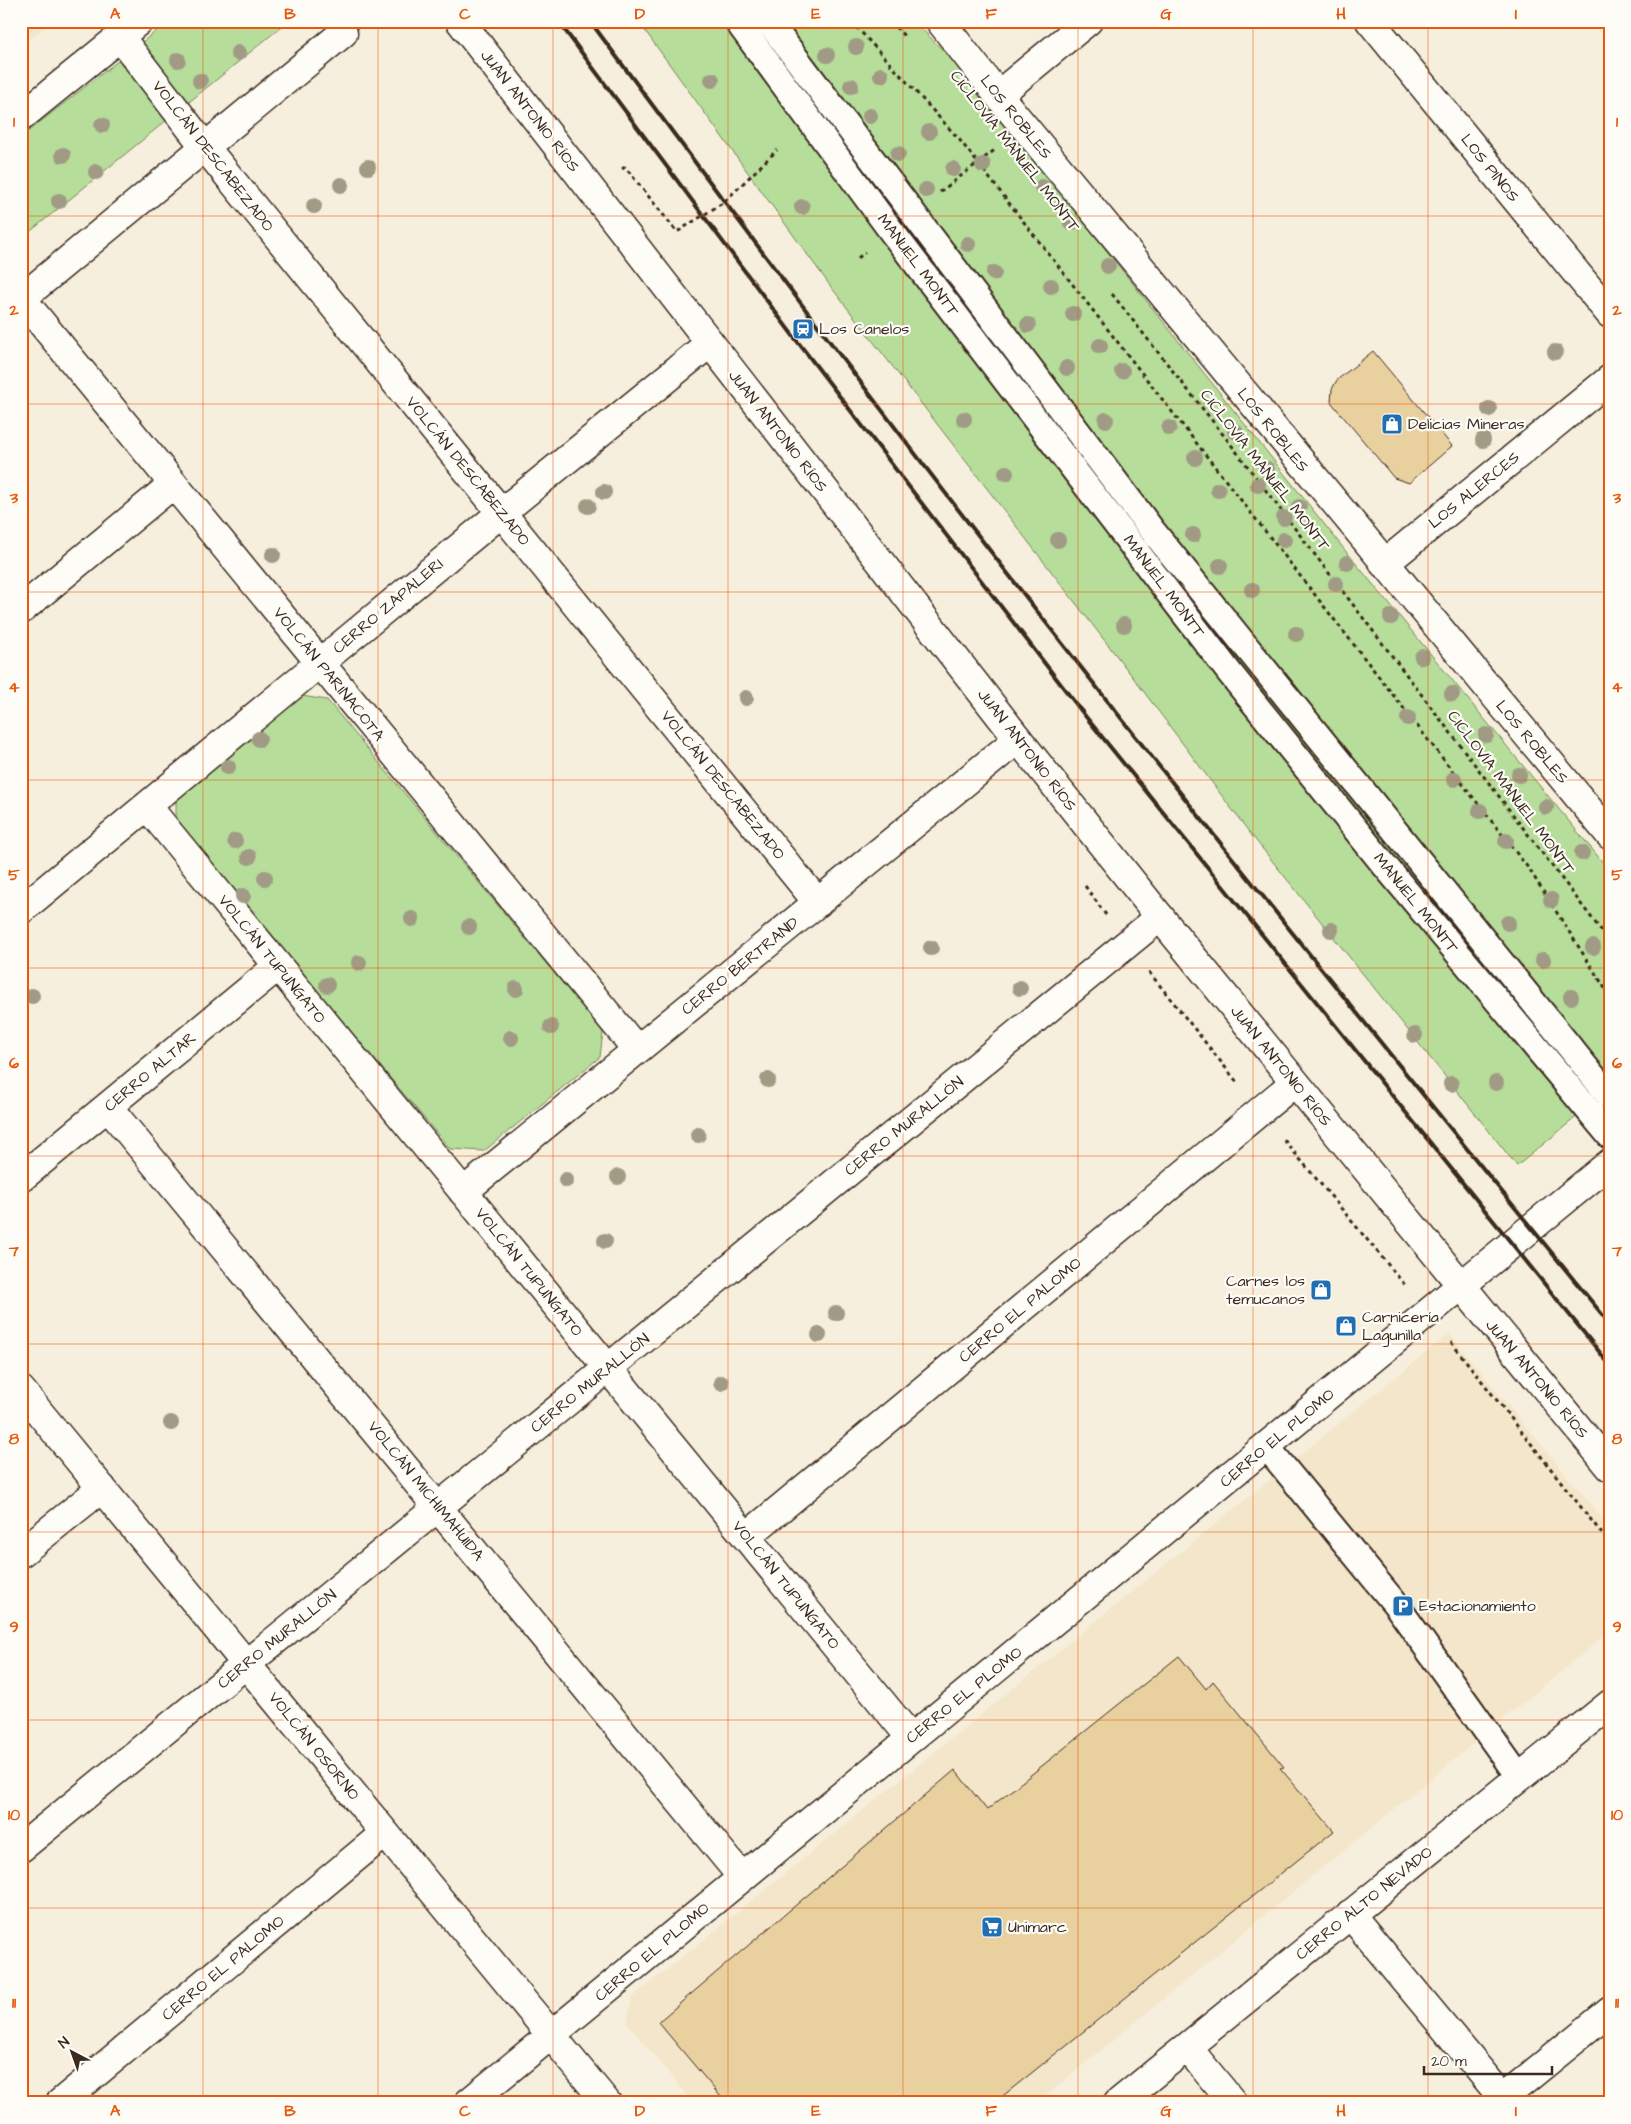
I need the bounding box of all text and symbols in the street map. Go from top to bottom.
text: A [110,3,121,25]
text: B [284,3,296,25]
text: C [459,3,471,25]
text: D [635,3,646,25]
text: E [811,3,821,25]
text: F [985,3,997,25]
text: G [1160,3,1172,25]
text: H [1336,3,1346,25]
text: I [1515,3,1517,25]
street label: JUAN ANTONIO RÍOS [475,45,585,177]
street label: CICLOVÍA MANUEL MONTT [945,66,1085,236]
street label: LOS ROBLES [975,70,1057,164]
street label: VOLCÁN DESCABEZADO [147,76,279,236]
text: 1 [13,111,16,133]
text: 1 [1616,111,1619,133]
street label: LOS PINOS [1456,129,1524,207]
street label: MANUEL MONTT [872,209,964,321]
text: 2 [8,299,19,321]
text: 2 [1611,299,1622,321]
station icon: Los Canelos [791,317,815,341]
place label: Los Canelos [819,318,909,340]
street label: JUAN ANTONIO RÍOS [723,365,833,497]
street label: LOS ROBLES [1232,383,1314,477]
street label: CICLOVÍA MANUEL MONTT [1195,385,1335,555]
street label: VOLCÁN DESCABEZADO [401,392,535,551]
shop icon: Delicias Mineras [1380,412,1404,436]
place label: Delicias Mineras [1408,413,1524,435]
street label: LOS ALERCES [1424,446,1524,534]
text: 3 [9,487,19,509]
text: 3 [1612,487,1622,509]
street label: MANUEL MONTT [1118,530,1210,642]
street label: CERRO ZAPALERI [328,553,448,659]
street label: VOLCÁN PARINACOTA [268,602,390,746]
text: 4 [9,676,20,698]
text: 4 [1612,676,1623,698]
street label: JUAN ANTONIO RÍOS [972,684,1082,816]
street label: LOS ROBLES [1491,696,1573,788]
street label: VOLCÁN DESCABEZADO [656,706,790,865]
street label: CICLOVÍA MANUEL MONTT [1442,706,1580,878]
street label: MANUEL MONTT [1369,848,1463,958]
text: 5 [8,864,20,886]
text: 5 [1611,864,1623,886]
street label: VOLCÁN TUPUNGATO [213,890,331,1028]
street label: CERRO BERTRAND [677,912,803,1020]
street label: JUAN ANTONIO RÍOS [1225,1001,1337,1131]
street label: CERRO ALTAR [99,1027,201,1117]
text: 6 [9,1052,19,1074]
text: 6 [1612,1052,1622,1074]
street label: CERRO MURALLÓN [840,1071,968,1181]
street label: VOLCÁN TUPUNGATO [470,1203,588,1341]
text: 7 [8,1240,19,1262]
text: 7 [1611,1240,1622,1262]
street label: CERRO EL PALOMO [954,1252,1086,1368]
place label: Carnes los temucanos [1226,1270,1305,1310]
shop icon: Carnes los temucanos [1309,1278,1333,1302]
place label: Carnicería Lagunilla [1362,1306,1439,1347]
shop icon: Carnicería Lagunilla [1334,1314,1358,1338]
street label: JUAN ANTONIO RÍOS [1481,1315,1593,1443]
street label: CERRO MURALLÓN [526,1328,654,1438]
street label: CERRO EL PLOMO [1215,1383,1339,1493]
street label: VOLCÁN MICHIMAHUIDA [363,1416,489,1566]
text: 8 [9,1428,20,1450]
text: 8 [1612,1428,1623,1450]
street label: VOLCÁN TUPUNGATO [727,1516,845,1654]
street label: CERRO MURALLÓN [213,1584,341,1694]
parking icon: Estacionamiento [1391,1594,1415,1618]
place label: Estacionamiento [1419,1595,1536,1617]
text: 9 [9,1616,19,1638]
text: 9 [1612,1616,1622,1638]
street label: CERRO EL PLOMO [901,1641,1027,1749]
street label: VOLCÁN OSORNO [263,1687,365,1805]
text: 10 [8,1804,20,1826]
text: 10 [1611,1804,1623,1826]
street label: CERRO ALTO NEVADO [1291,1841,1437,1965]
street label: CERRO EL PLOMO [590,1897,714,2007]
street label: CERRO EL PALOMO [157,1910,289,2026]
supermarket icon: Unimarc [980,1915,1004,1939]
place label: Unimarc [1008,1916,1067,1938]
text: 11 [12,1992,17,2014]
text: 11 [1615,1992,1620,2014]
north arrow [48,2026,98,2076]
text: N [54,2032,74,2053]
scale bar [1424,2044,1551,2076]
text: 20 m [1431,2051,1467,2072]
text: A [110,2100,121,2122]
text: B [284,2100,296,2122]
text: C [459,2100,471,2122]
text: D [635,2100,646,2122]
text: E [811,2100,821,2122]
text: F [985,2100,997,2122]
text: G [1160,2100,1172,2122]
text: H [1336,2100,1346,2122]
text: I [1515,2100,1517,2122]

